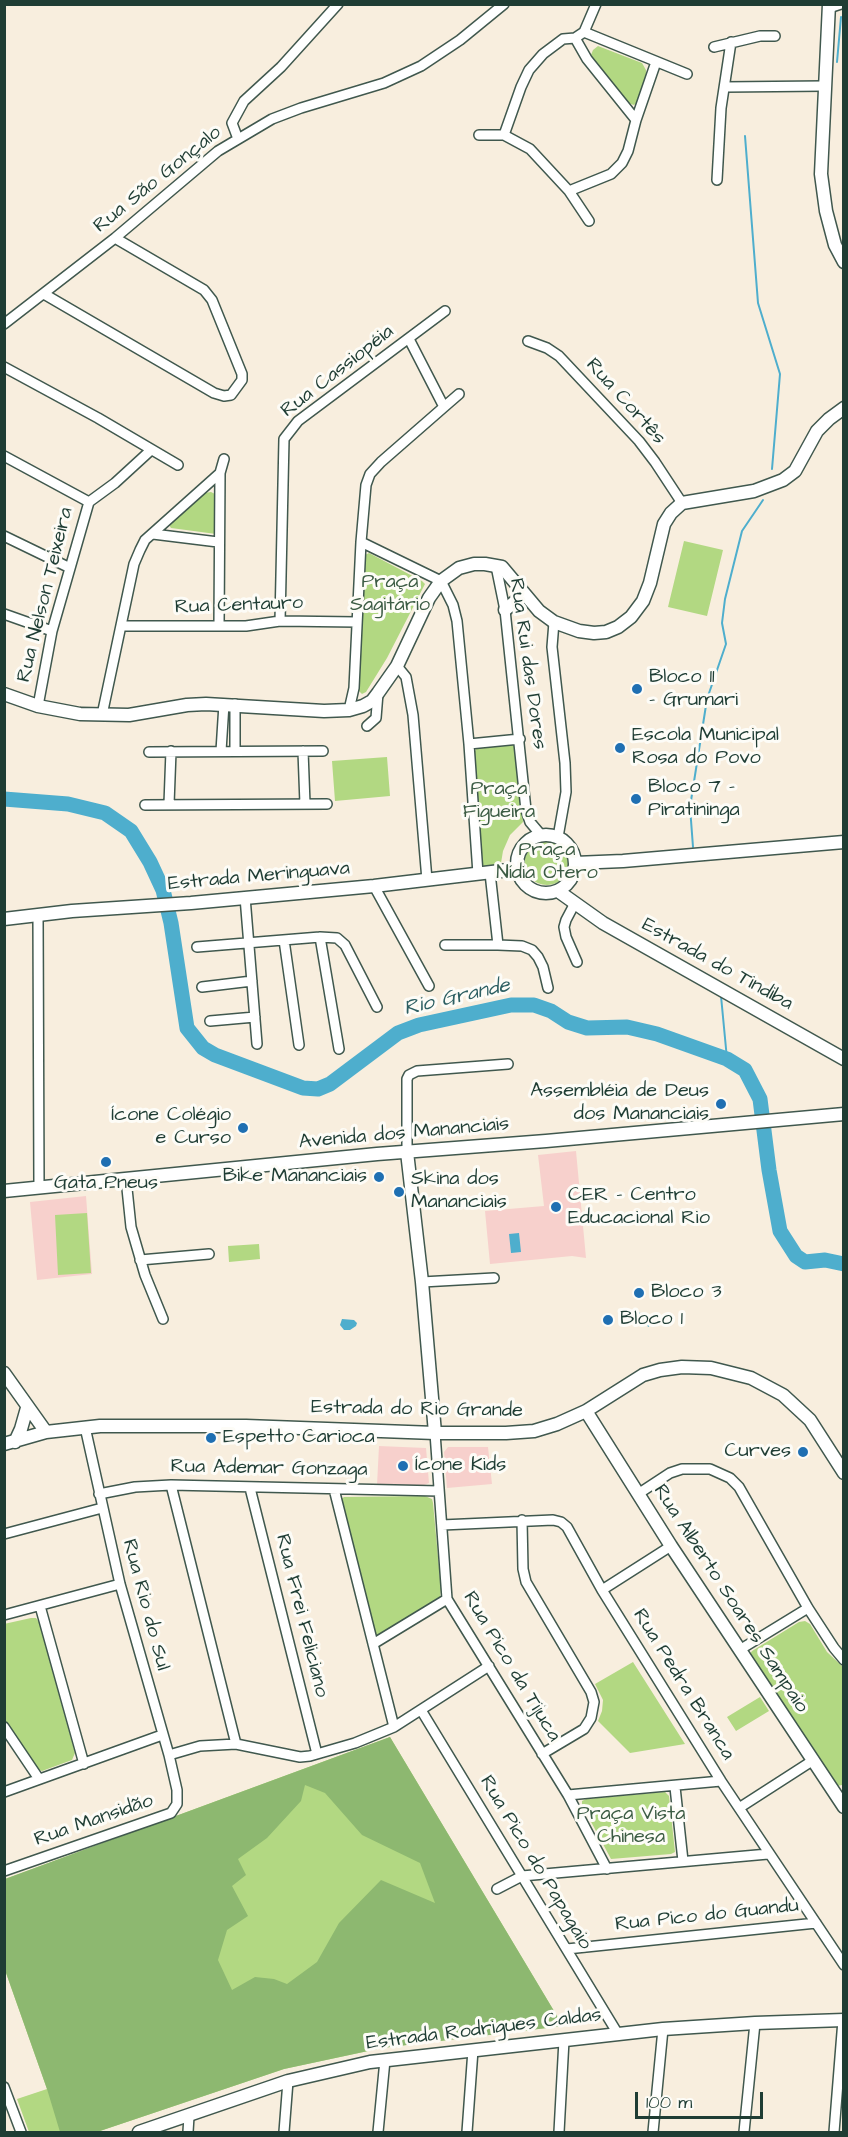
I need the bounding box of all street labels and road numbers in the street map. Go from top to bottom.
street label: Rua São Gonçalo [89,121,227,239]
street label: Rua Cassiopéia [277,321,399,423]
street label: Rua Cortês [580,354,670,450]
street label: Rua Nelson Teixeira [13,505,79,685]
street label: Rua Rui das Dores [503,577,551,751]
street label: Rua Centauro [174,592,304,620]
street label: Estrada Meringuava [167,857,351,897]
street label: Estrada do Tindiba [637,913,797,1017]
street label: Avenida dos Mananciais [298,1113,510,1155]
street label: Estrada do Rio Grande [311,1396,523,1424]
street label: Rua Ademar Gonzaga [170,1455,368,1483]
street label: Rua Alberto Soares Sampaio [647,1480,813,1718]
street label: Rua Frei Feliciano [269,1532,333,1700]
street label: Rua Rio do Sul [116,1537,174,1673]
street label: Rua Pico da Tijuca [457,1588,565,1746]
street label: Rua Pedra Branca [627,1605,739,1765]
street label: Rua Pico do Papagaio [474,1772,596,1954]
street label: Rua Mansidão [31,1789,157,1853]
street label: Rua Pico do Guandu [614,1894,800,1938]
street label: Estrada Rodrigues Caldas [365,2004,603,2056]

